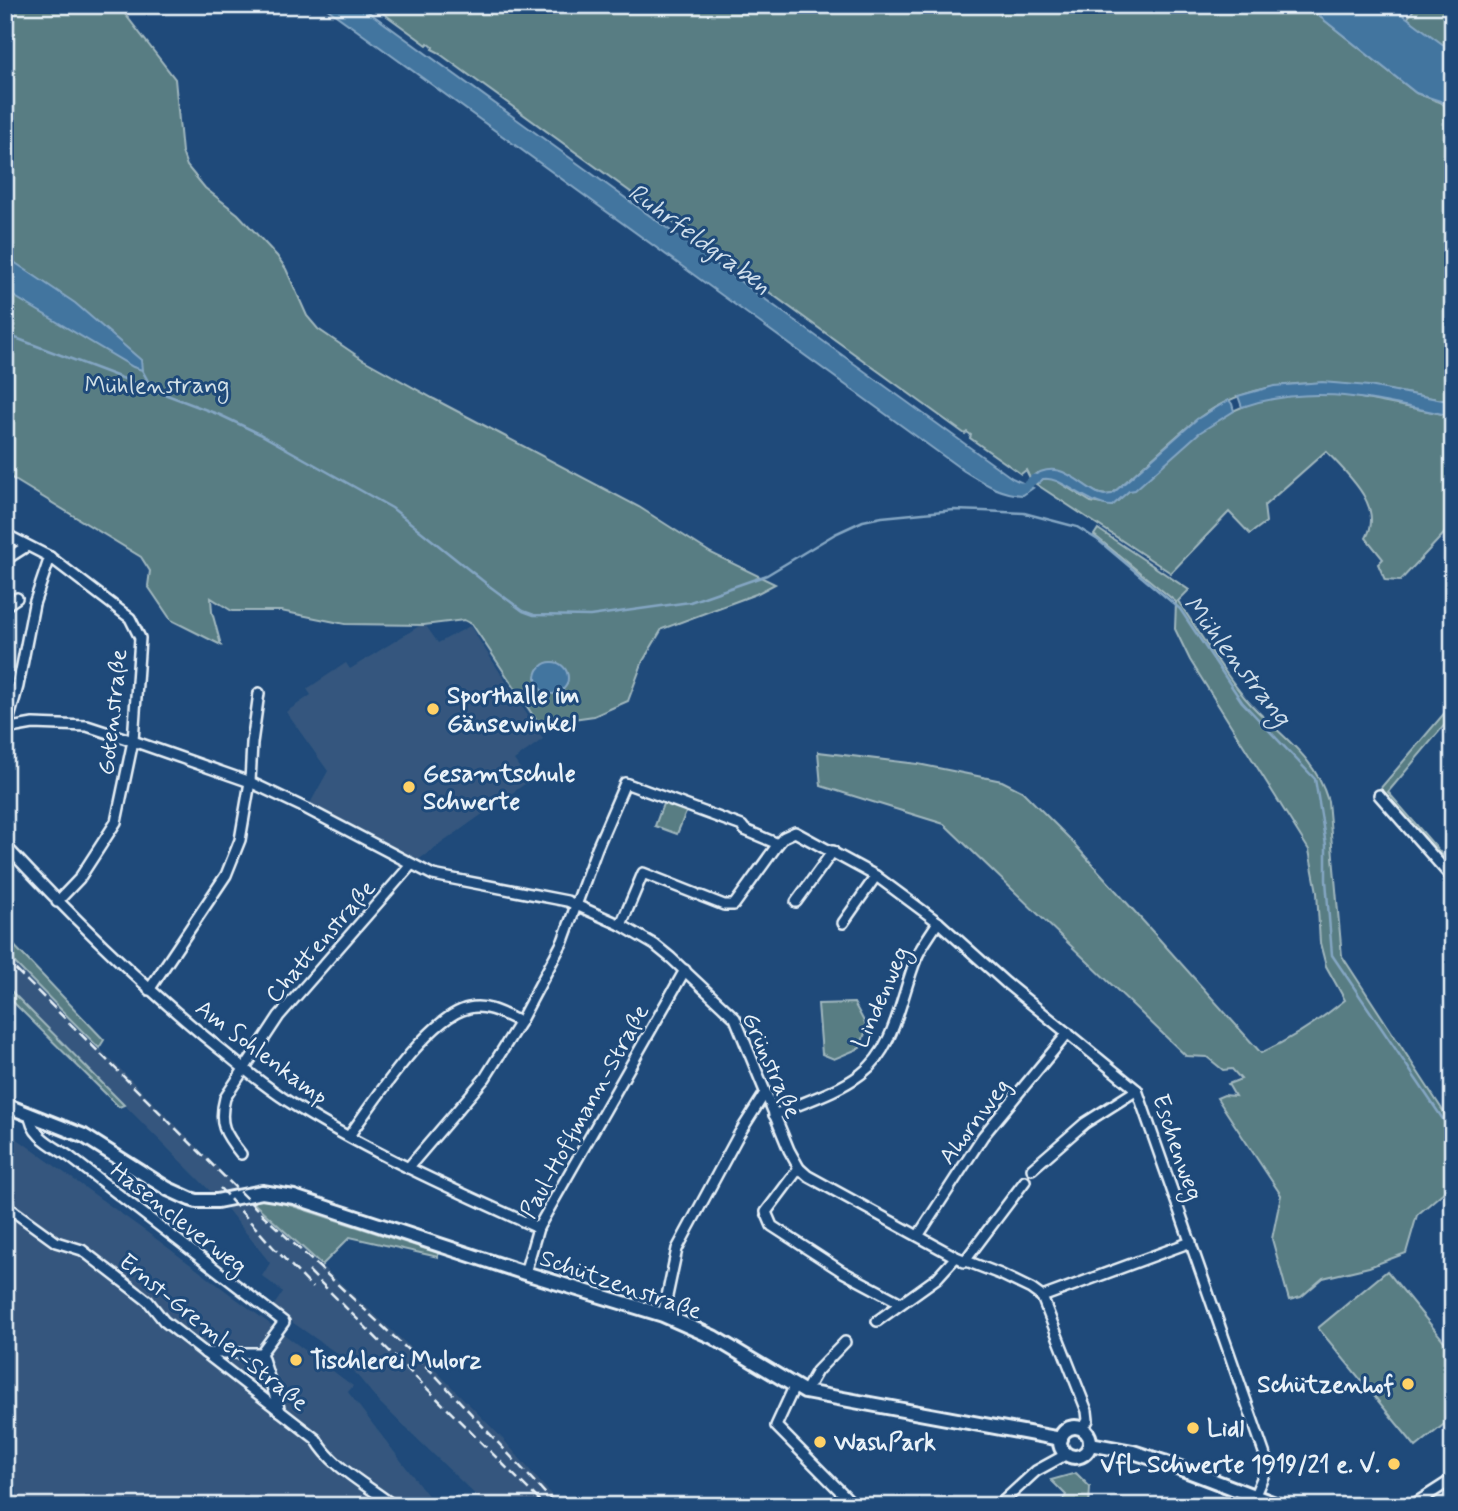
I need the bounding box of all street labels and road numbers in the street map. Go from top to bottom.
street label: Gotenstraße [91,647,136,777]
street label: Chattenstraße [259,874,383,1010]
street label: Lindenweg [845,942,919,1054]
street label: Am Sohlenkamp [189,993,334,1113]
street label: Paul-Hoffmann-Straße [513,999,657,1224]
street label: Grünstraße [733,1008,808,1124]
street label: Ahornweg [932,1072,1018,1172]
street label: Eschenweg [1142,1090,1209,1206]
street label: Hasencleverweg [102,1156,253,1284]
street label: Schützenstraße [535,1243,706,1328]
street label: Ernst-Gremler-Straße [112,1247,314,1419]

